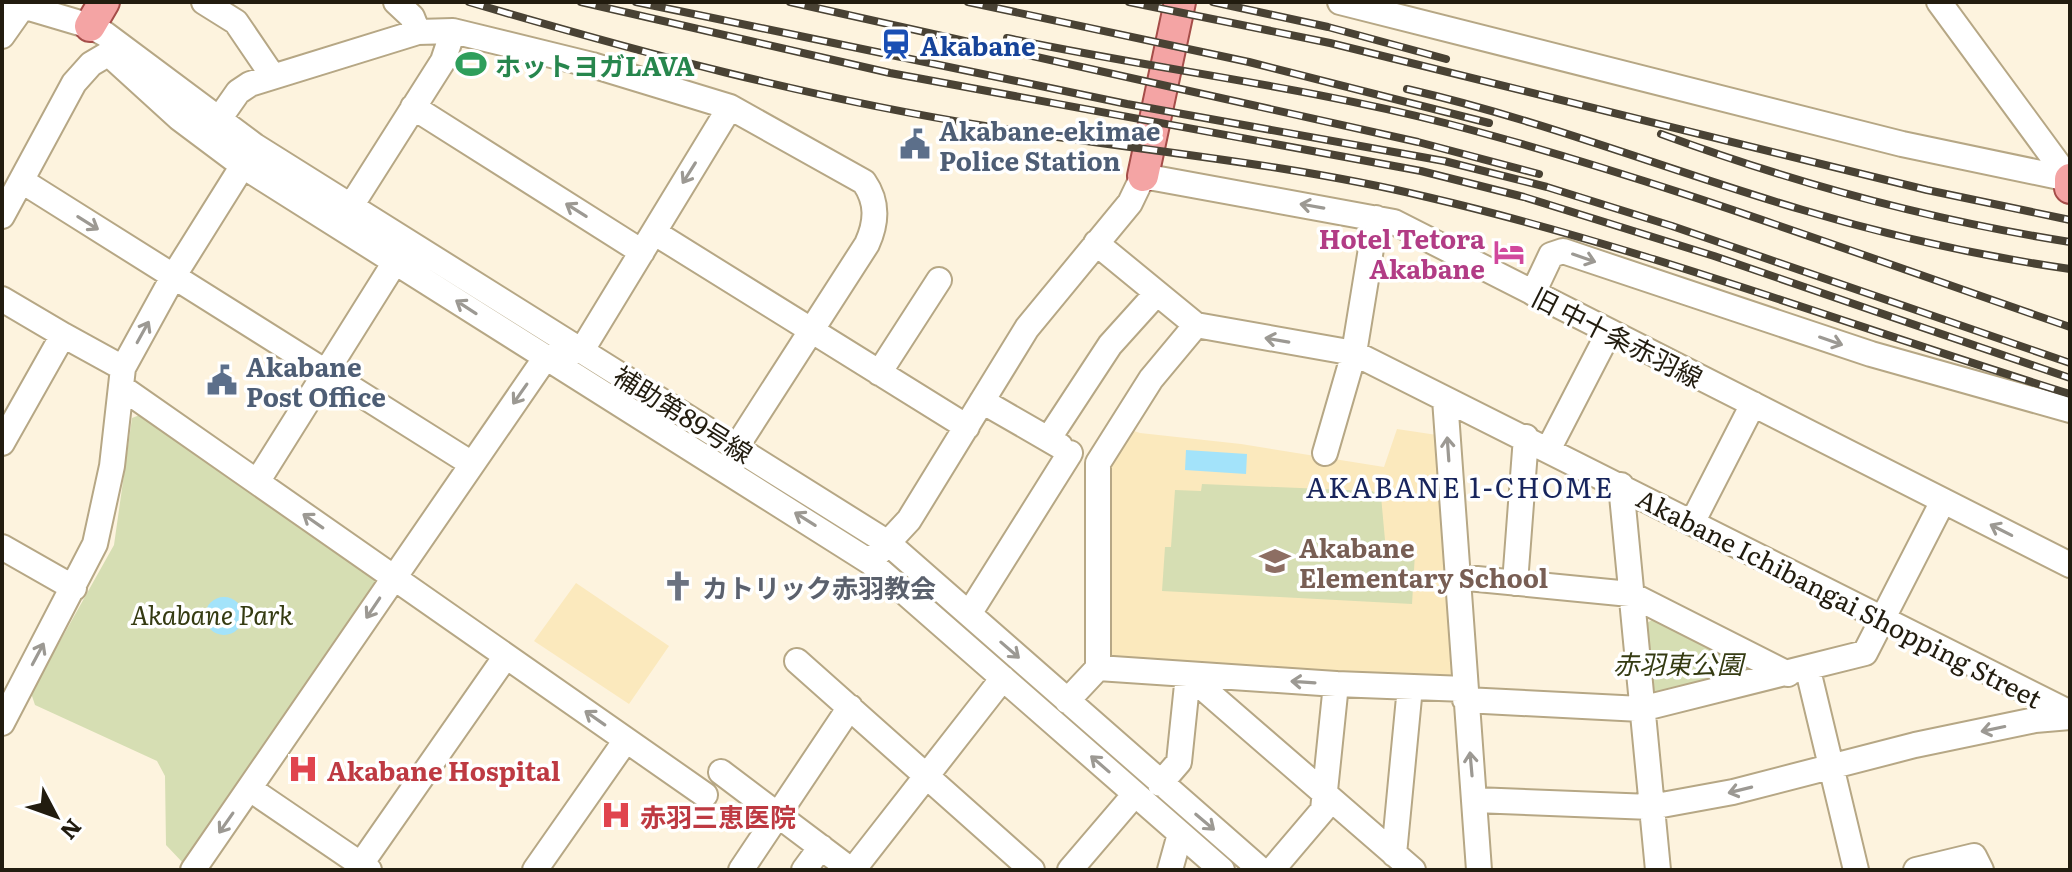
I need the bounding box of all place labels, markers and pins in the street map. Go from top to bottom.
place label: Akabane [920,25,1036,64]
station icon: Akabane [879,27,913,61]
place label: ホットヨガLAVA [495,45,695,84]
sports icon: ホットヨガLAVA [454,47,488,81]
place label: Akabane-ekimae Police Station [939,110,1161,179]
public building icon: Akabane-ekimae Police Station [898,127,932,161]
place label: Hotel Tetora Akabane [1319,218,1485,287]
hotel icon: Hotel Tetora Akabane [1492,235,1526,269]
place label: Akabane Post Office [246,346,386,415]
public building icon: Akabane Post Office [205,363,239,397]
place label: Akabane Elementary School [1299,527,1548,596]
school or university icon: Akabane Elementary School [1258,544,1292,578]
place label: カトリック赤羽教会 [702,567,936,606]
church icon: カトリック赤羽教会 [661,569,695,603]
place label: Akabane Hospital [327,750,560,789]
hospital icon: Akabane Hospital [286,752,320,786]
place label: 赤羽三恵医院 [640,796,796,835]
hospital icon: 赤羽三恵医院 [599,798,633,832]

